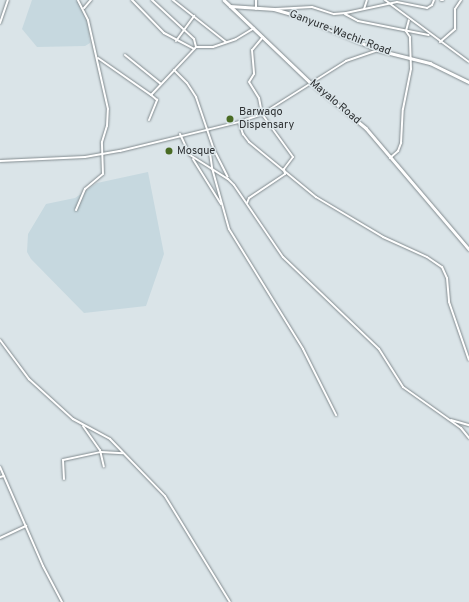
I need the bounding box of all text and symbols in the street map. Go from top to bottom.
street label: Ganyure-Wachir Road [287,8,393,58]
street label: Mayalo Road [307,77,363,127]
place label: Barwaqo Dispensary [239,106,294,132]
marker: Barwaqo Dispensary [224,113,236,125]
place label: Mosque [177,144,215,158]
marker: Mosque [164,146,174,156]

